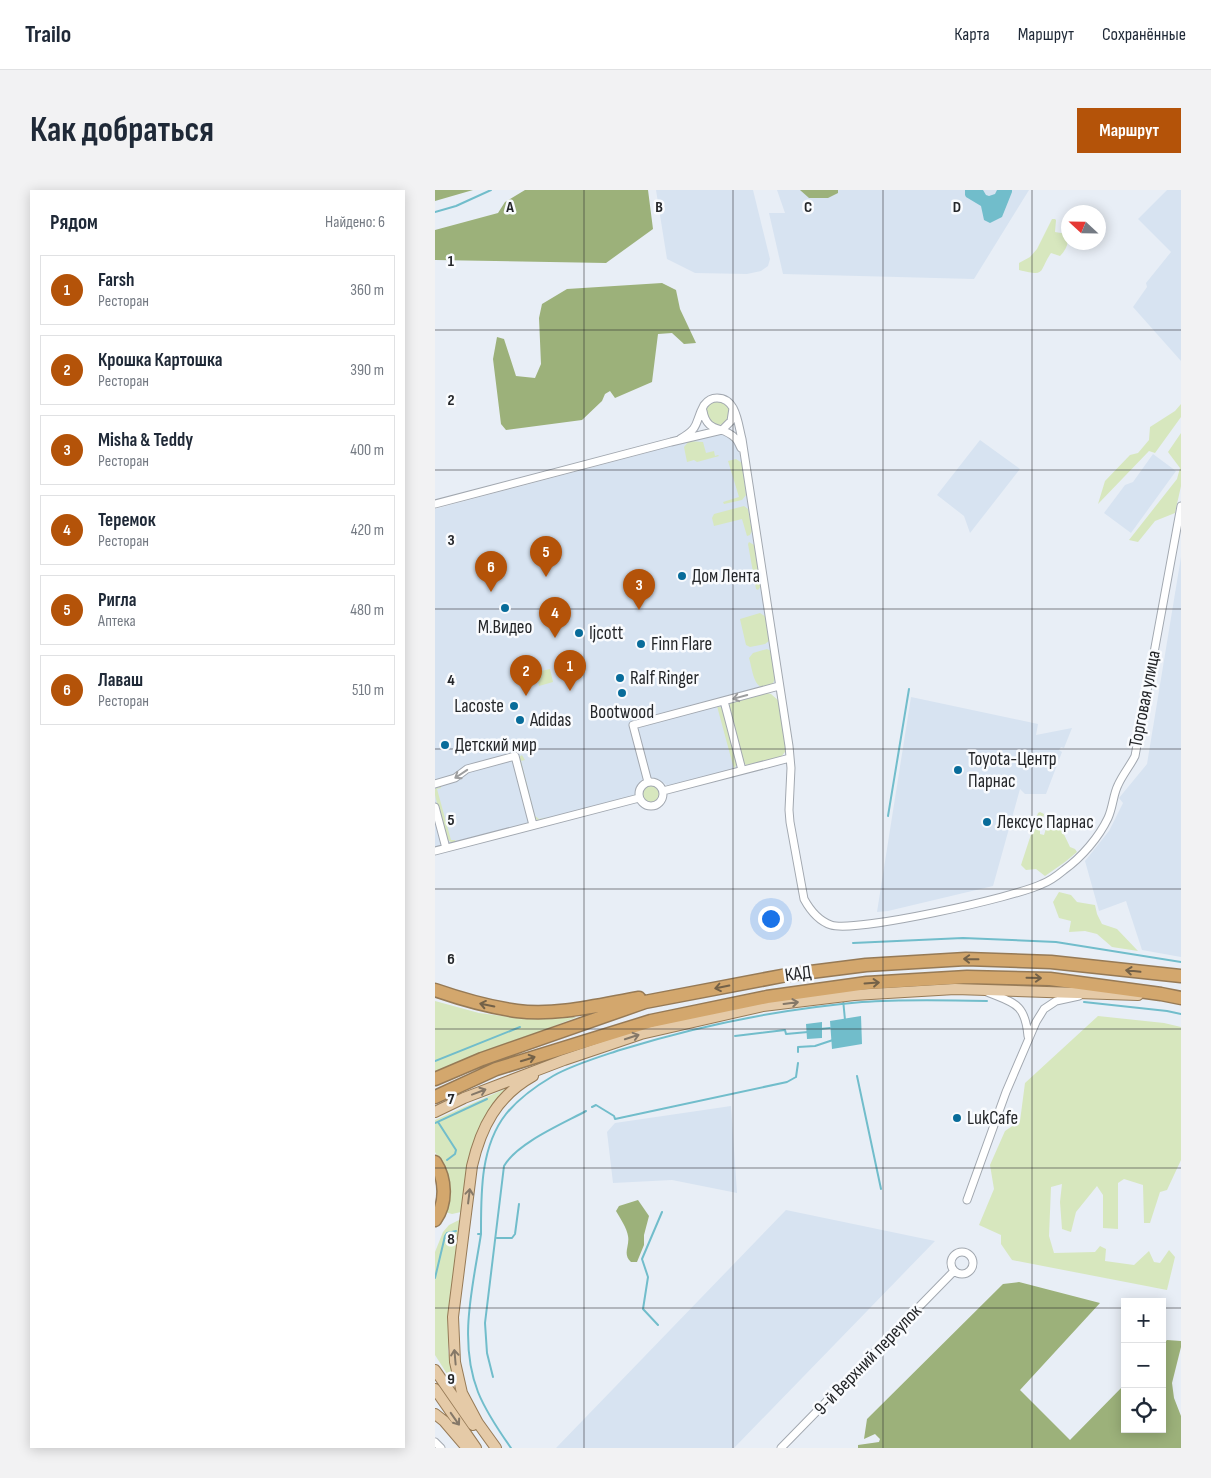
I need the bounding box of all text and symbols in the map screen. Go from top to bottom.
text: Trailo [25,20,71,49]
text: Карта [954,24,990,45]
text: Маршрут [1018,24,1074,45]
text: Сохранённые [1102,24,1186,45]
button: Маршрут [1077,108,1181,153]
text: Как добраться [30,109,214,152]
text: A [505,198,514,217]
text: B [655,198,663,217]
text: C [804,198,812,217]
text: D [953,198,961,217]
north arrow [1061,205,1106,250]
text: Рядом [50,210,98,235]
text: Найдено: 6 [325,213,385,232]
text: 1 [448,252,455,271]
text: Farsh [98,269,135,292]
text: 1 [64,281,70,300]
text: 360 m [350,281,384,300]
text: Ресторан [98,292,149,311]
text: Крошка Картошка [98,349,223,372]
text: 2 [63,361,71,380]
text: 390 m [350,361,384,380]
text: Ресторан [98,372,149,391]
text: 2 [447,391,455,410]
text: Misha & Teddy [98,429,193,452]
text: 3 [63,441,71,460]
text: 400 m [350,441,384,460]
text: Ресторан [98,452,149,471]
text: Теремок [98,509,156,532]
text: 4 [63,521,71,540]
text: 420 m [351,521,384,540]
text: 3 [447,531,455,550]
text: Ресторан [98,532,149,551]
pin: 5 [530,536,562,577]
pin: 6 [475,551,507,592]
place label: Дом Лента [692,565,760,588]
pin: 3 [623,569,655,610]
marker: Дом Лента [676,570,688,582]
text: Ригла [98,589,136,612]
pin: 4 [539,597,571,638]
text: 5 [63,601,71,620]
text: 480 m [350,601,384,620]
marker: М.Видео [499,602,511,614]
text: Аптека [98,612,136,631]
place label: М.Видео [478,616,532,639]
place label: Ijcott [589,622,623,645]
marker: Ijcott [573,627,585,639]
place label: Finn Flare [651,633,712,656]
marker: Finn Flare [635,638,647,650]
street label: Торговая улица [1124,649,1166,749]
pin: 1 [554,650,586,691]
pin: 2 [510,655,542,696]
place label: Ralf Ringer [630,667,699,690]
text: Лаваш [98,669,143,692]
text: 4 [447,671,455,690]
marker: Ralf Ringer [614,672,626,684]
text: 6 [63,681,71,700]
text: 510 m [352,681,384,700]
marker: Bootwood [616,687,628,699]
text: Ресторан [98,692,149,711]
one-way arrow [732,693,748,702]
place label: Lacoste [454,695,504,718]
marker: Lacoste [508,700,520,712]
place label: Bootwood [590,701,654,724]
place label: Adidas [529,709,572,732]
marker: Adidas [514,714,526,726]
place label: Детский мир [455,734,537,757]
marker: Детский мир [439,739,451,751]
place label: Toyota-Центр Парнас [968,748,1057,793]
marker: Toyota-Центр Парнас [952,764,964,776]
one-way arrow [454,769,468,779]
text: 5 [447,811,455,830]
place label: Лексус Парнас [997,811,1094,834]
marker: Лексус Парнас [981,816,993,828]
your location [758,906,784,932]
text: 6 [447,950,455,969]
one-way arrow [963,954,979,964]
street label: КАД [783,961,813,987]
one-way arrow [1125,966,1141,976]
one-way arrow [1026,974,1042,983]
one-way arrow [863,978,879,988]
one-way arrow [715,983,731,992]
one-way arrow [783,998,799,1008]
one-way arrow [480,999,496,1009]
one-way arrow [624,1032,640,1041]
one-way arrow [520,1053,536,1063]
one-way arrow [471,1087,487,1096]
text: 7 [448,1090,455,1109]
place label: LukCafe [967,1107,1018,1130]
marker: LukCafe [951,1112,963,1124]
one-way arrow [464,1188,474,1204]
text: 8 [447,1230,455,1249]
map controls [1121,1298,1166,1433]
button: + [1121,1298,1166,1343]
street label: 9-й Верхний переулок [809,1299,927,1420]
button: − [1121,1343,1166,1388]
one-way arrow [450,1350,460,1366]
text: 9 [447,1370,455,1389]
button: locate [1121,1388,1166,1433]
one-way arrow [450,1411,460,1425]

